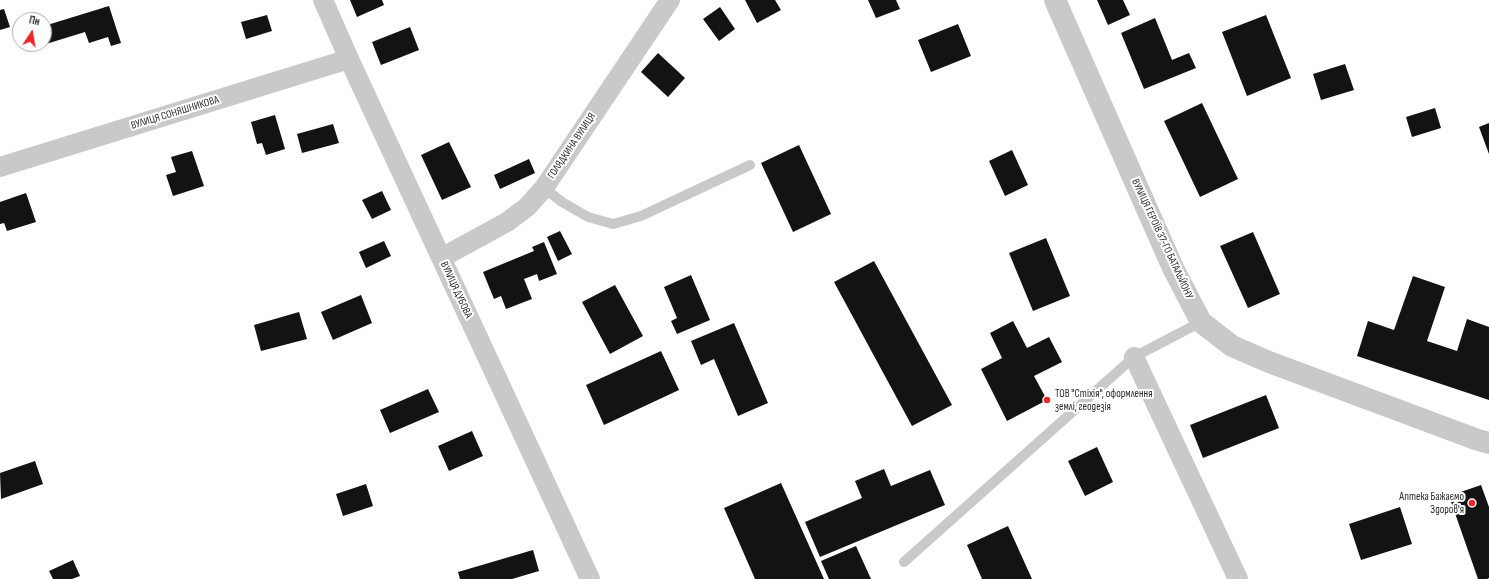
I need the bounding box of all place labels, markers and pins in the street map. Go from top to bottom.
place label: ТОВ "Стіхія", оформлення землі, геодезія [1055,387,1152,413]
marker: ТОВ "Стіхія", оформлення землі, геодезія [1042,395,1052,405]
place label: Аптека Бажаємо Здоров'я [1399,490,1464,516]
marker: Аптека Бажаємо Здоров'я [1467,498,1477,508]

